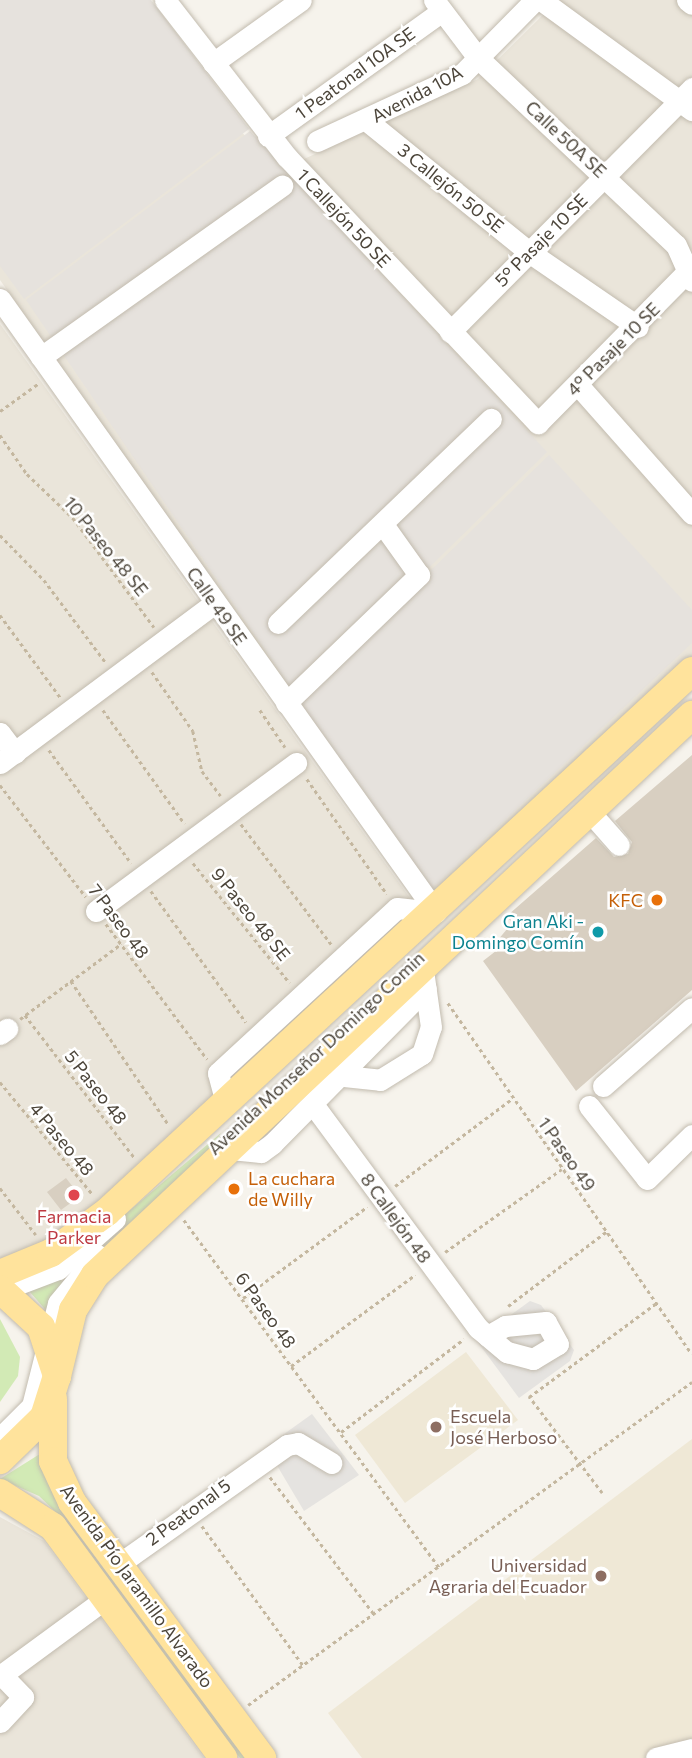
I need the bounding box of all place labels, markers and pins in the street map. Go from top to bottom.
place label: KFC [608,889,643,911]
marker: KFC [649,892,665,908]
place label: Gran Aki - Domingo Comín [452,911,584,954]
marker: Gran Aki - Domingo Comín [590,924,606,940]
place label: La cuchara de Willy [248,1168,335,1210]
marker: La cuchara de Willy [226,1181,242,1197]
marker: Farmacia Parker [66,1187,82,1203]
place label: Farmacia Parker [37,1206,111,1248]
place label: Escuela José Herboso [450,1406,557,1448]
marker: Escuela José Herboso [428,1419,444,1435]
place label: Universidad Agraria del Ecuador [429,1555,587,1598]
marker: Universidad Agraria del Ecuador [593,1568,609,1584]

